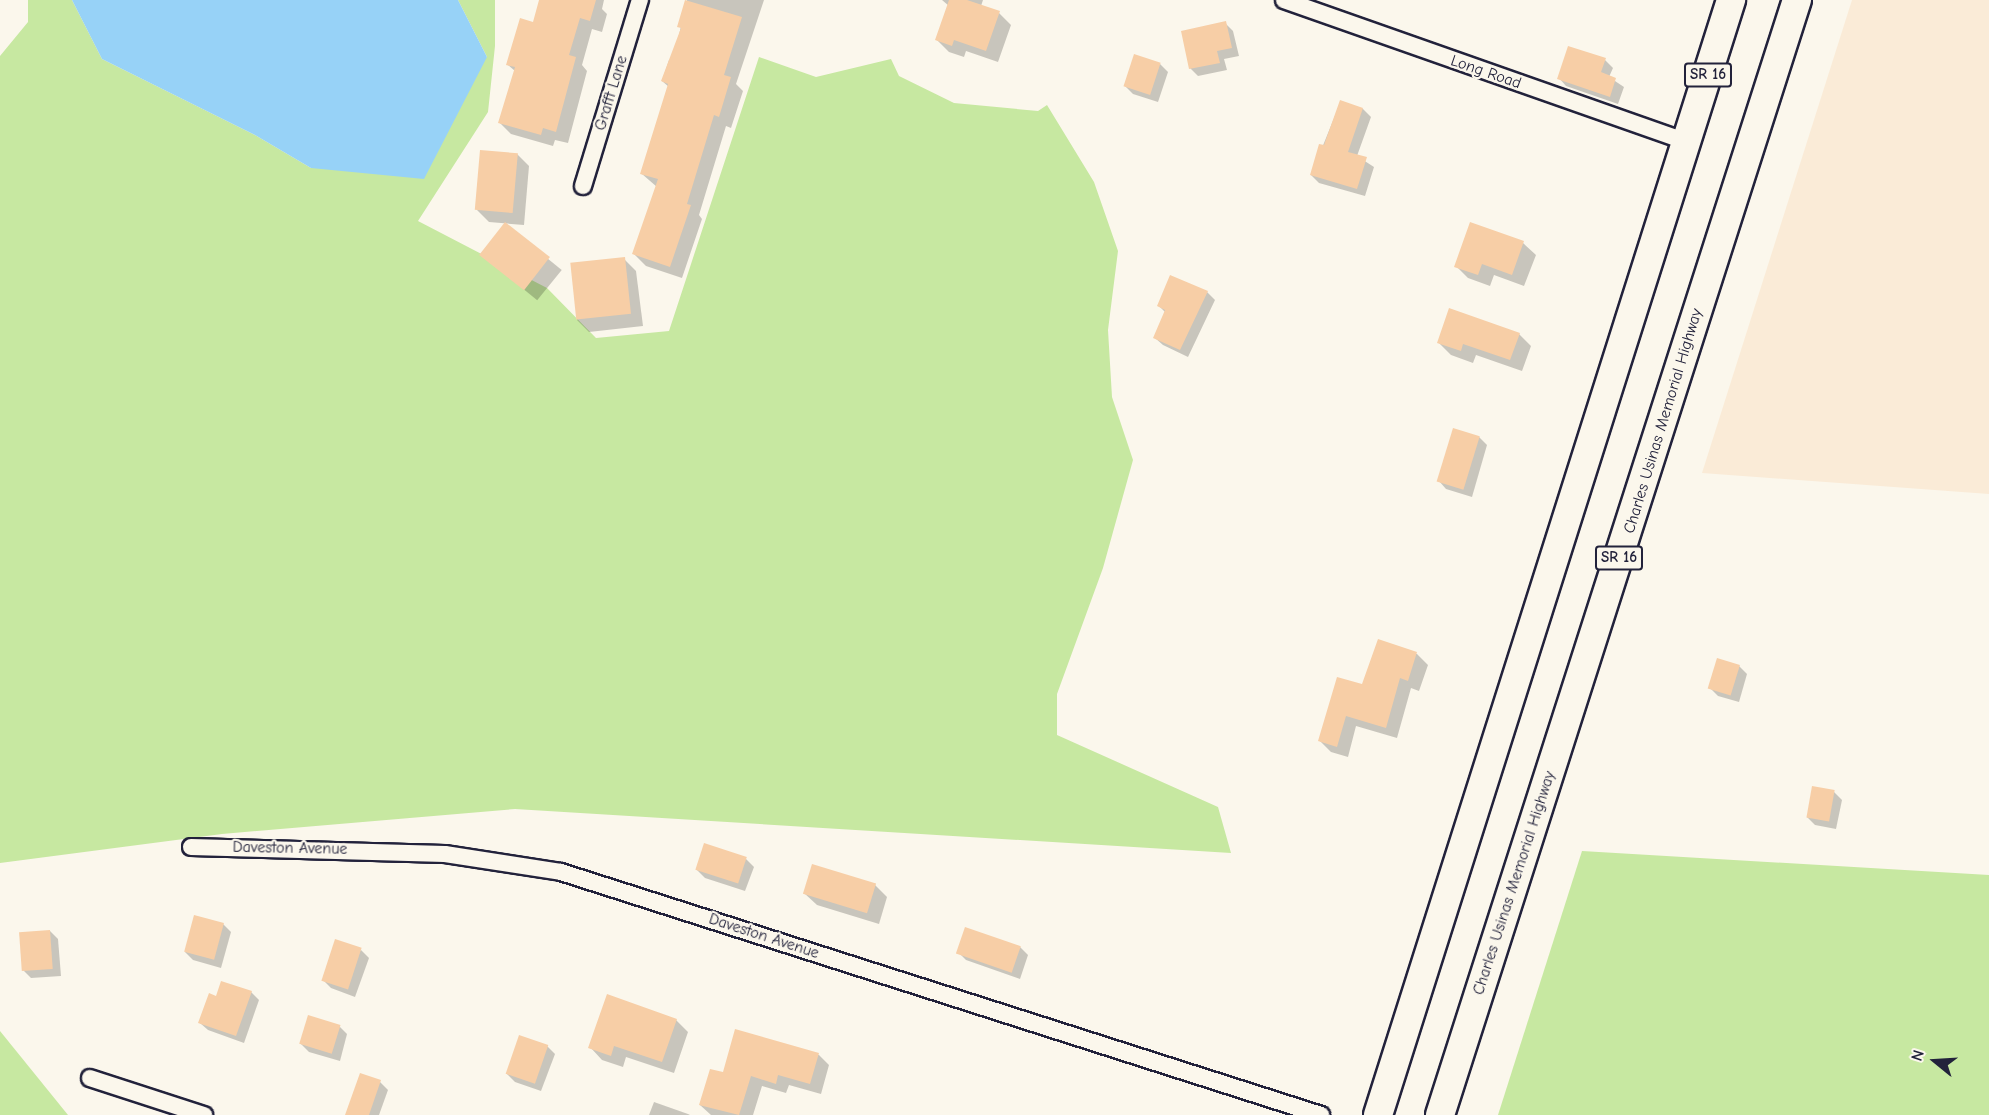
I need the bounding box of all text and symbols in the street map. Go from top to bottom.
street label: Long Road [1448,51,1524,93]
street label: Grafft Lane [590,53,632,133]
road number: SR 16 [1682,63,1734,87]
street label: Charles Usinas Memorial Highway [1620,306,1706,536]
road number: SR 16 [1594,546,1644,570]
street label: Charles Usinas Memorial Highway [1469,769,1559,997]
street label: Daveston Avenue [232,837,348,859]
street label: Daveston Avenue [706,909,822,963]
north arrow [1905,1031,1965,1091]
text: N [1908,1048,1928,1063]

